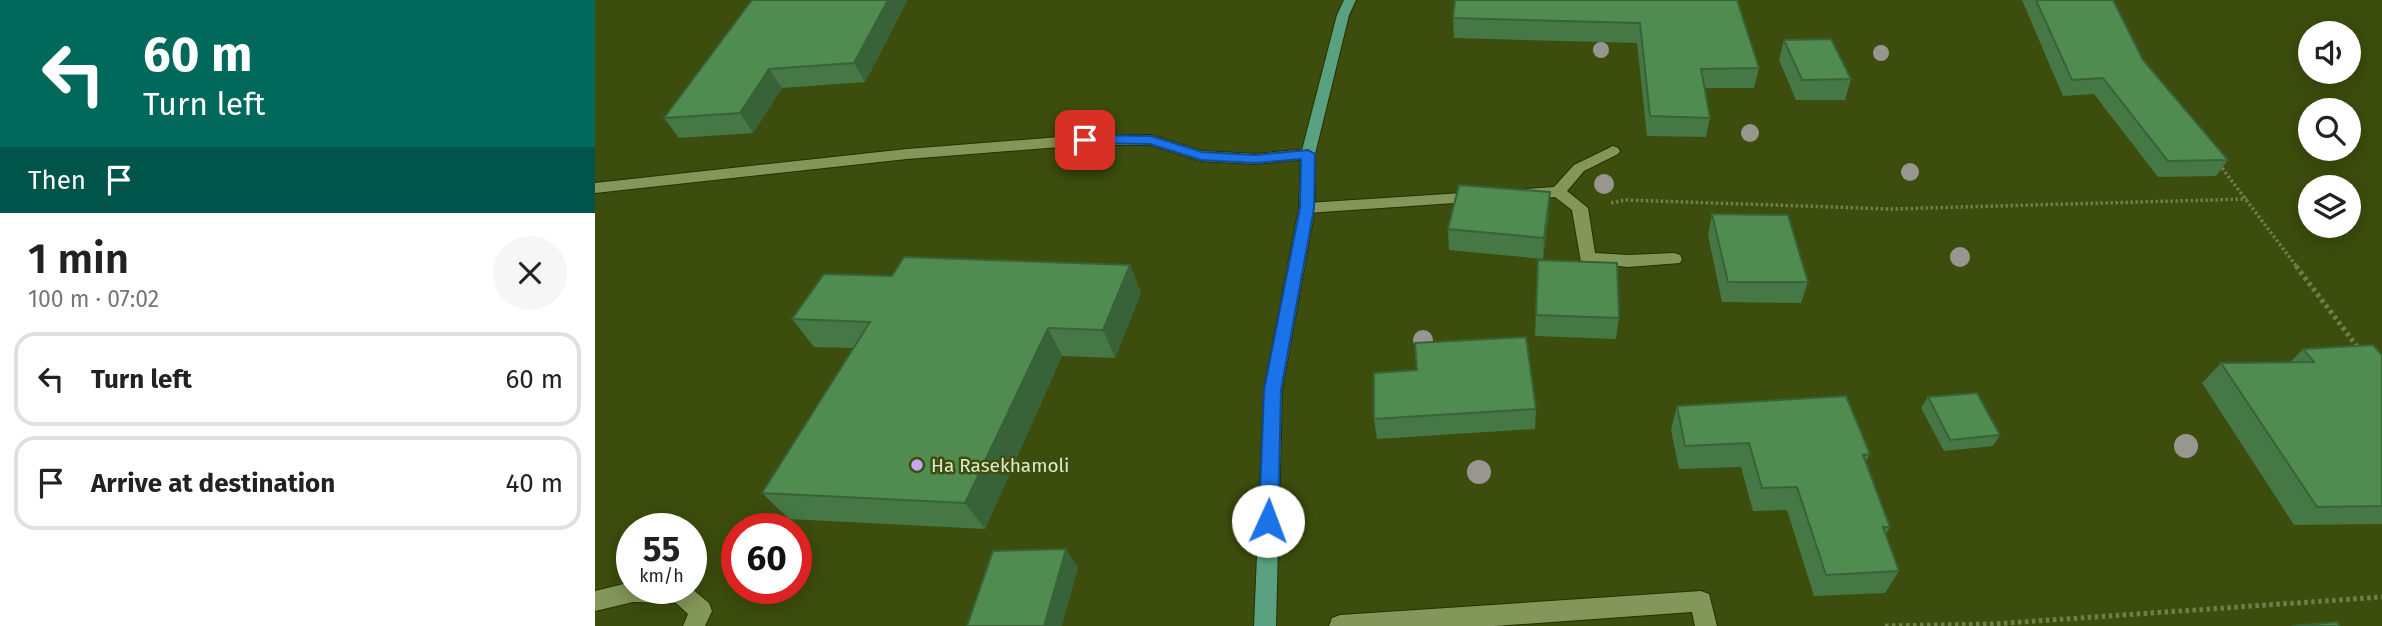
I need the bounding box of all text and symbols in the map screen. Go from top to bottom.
map controls [2298,21,2361,238]
button: sound [2298,21,2361,84]
text: 60 m [143,25,252,84]
icon: left [28,28,119,119]
text: Turn left [143,85,265,123]
button: search [2298,98,2361,161]
pin [1055,110,1115,170]
icon: arrive [1066,121,1104,159]
icon: arrive [100,161,138,199]
text: Then [28,165,86,196]
button: layers [2298,175,2361,238]
text: 1 min [28,234,129,284]
button: close [493,236,567,310]
text: 100 m · 07:02 [28,285,159,313]
icon: left [32,360,70,398]
text: Turn left [91,364,192,395]
text: 60 m [505,364,563,395]
place label: Ha Rasekhamoli [931,454,1069,477]
marker: Ha Rasekhamoli [909,457,925,473]
icon: arrive [32,464,70,502]
text: Arrive at destination [91,468,335,499]
text: 40 m [505,468,563,499]
position arrow [1231,484,1305,558]
speed limit sign: 60 [721,513,812,604]
text: 55 [643,528,680,570]
text: km/h [639,565,684,587]

